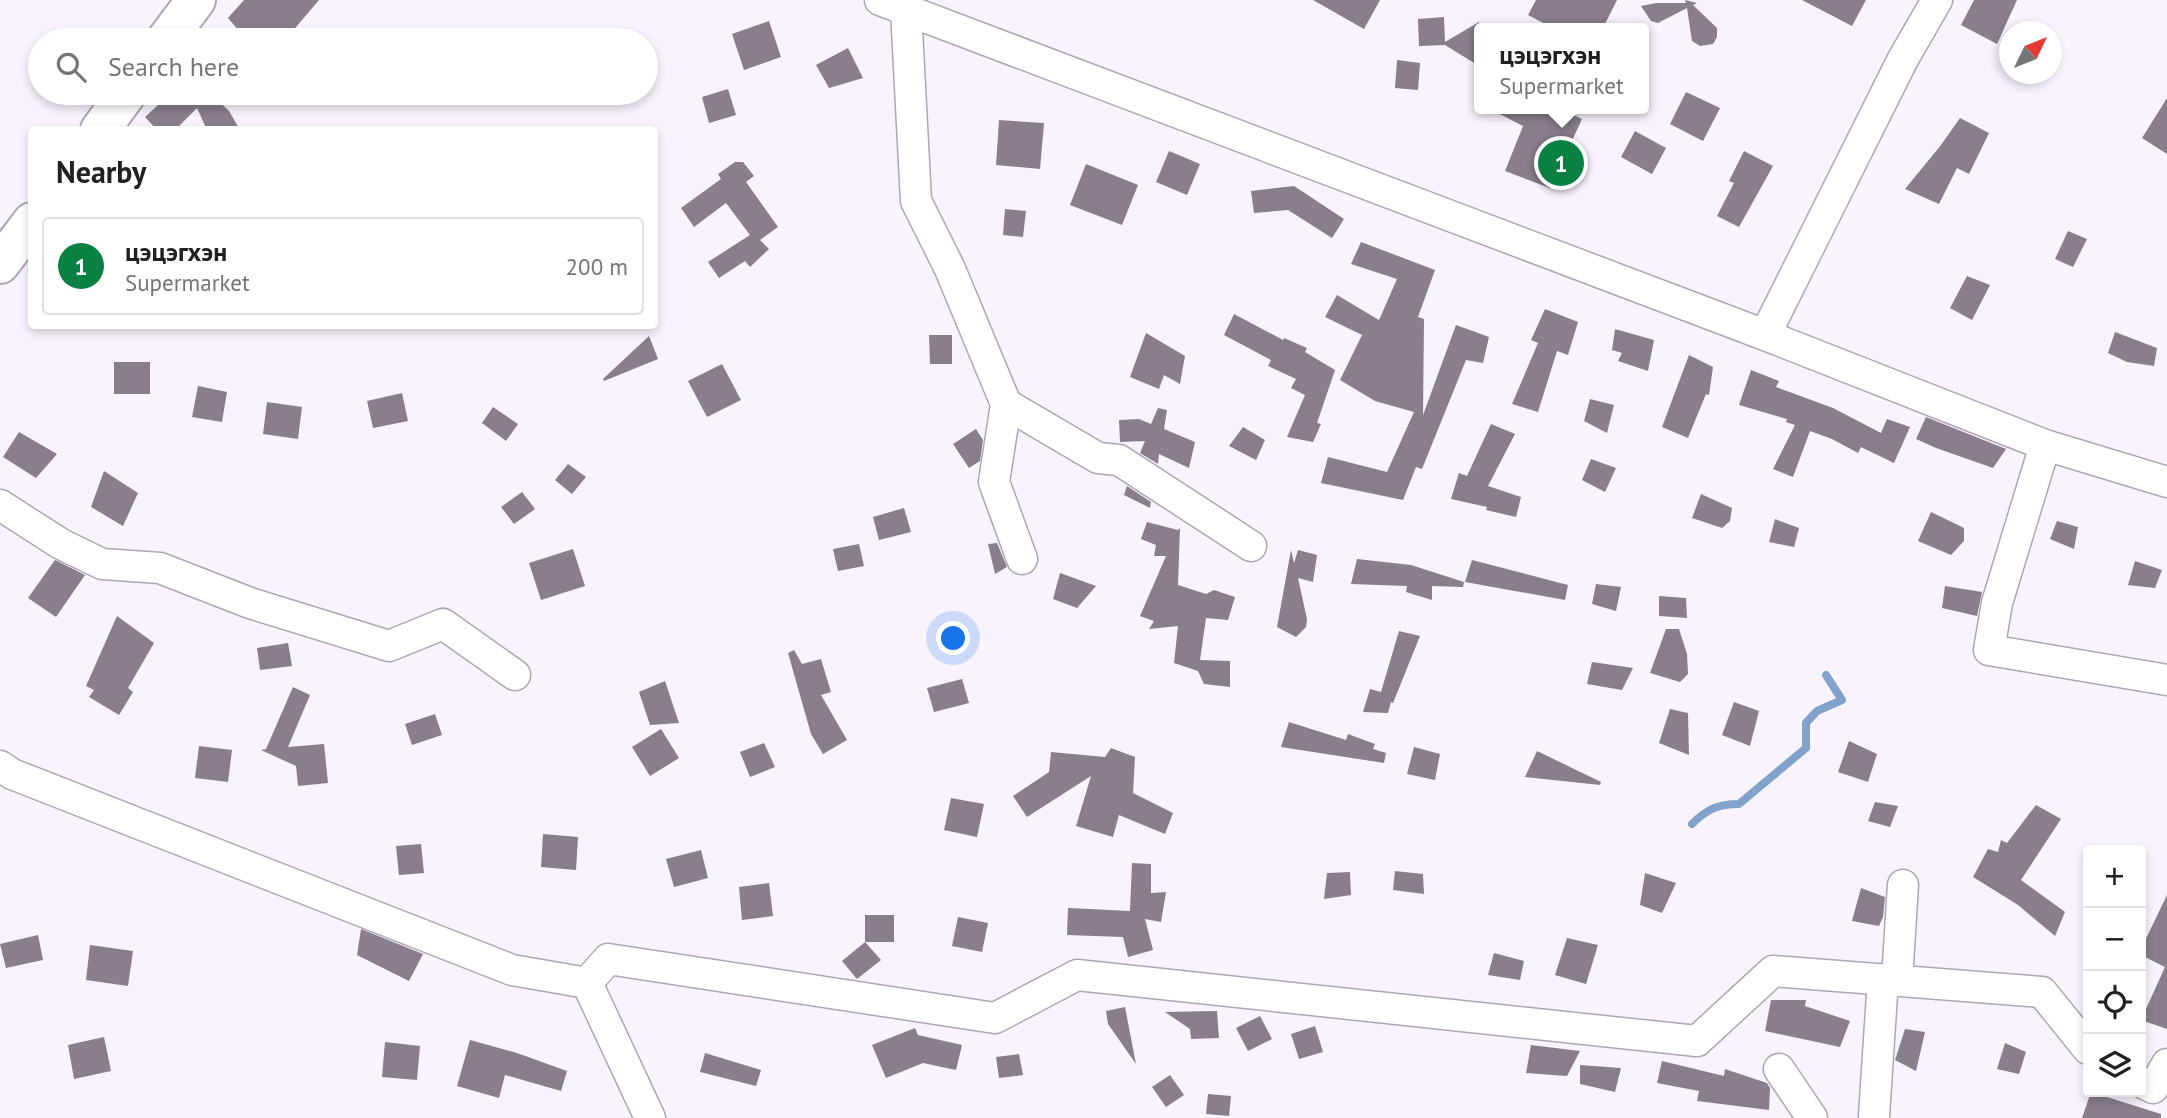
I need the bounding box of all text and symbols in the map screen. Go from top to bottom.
north arrow [1999,21,2062,84]
popup [1474,23,1649,114]
search box [28,28,658,105]
text: цэцэгхэн [1499,38,1601,71]
icon: search [52,48,90,86]
text: Search here [108,50,239,83]
text: Supermarket [1499,71,1624,100]
pin: 1 [1538,137,1584,189]
text: Nearby [56,152,146,191]
text: цэцэгхэн [125,235,227,268]
text: 1 [74,252,88,281]
text: 200 m [566,252,628,281]
text: Supermarket [125,268,250,297]
your location [936,621,970,655]
map controls [2083,845,2146,1097]
button: + [2083,845,2146,908]
button: − [2083,908,2146,971]
button: locate [2083,971,2146,1034]
button: layers [2083,1034,2146,1097]

